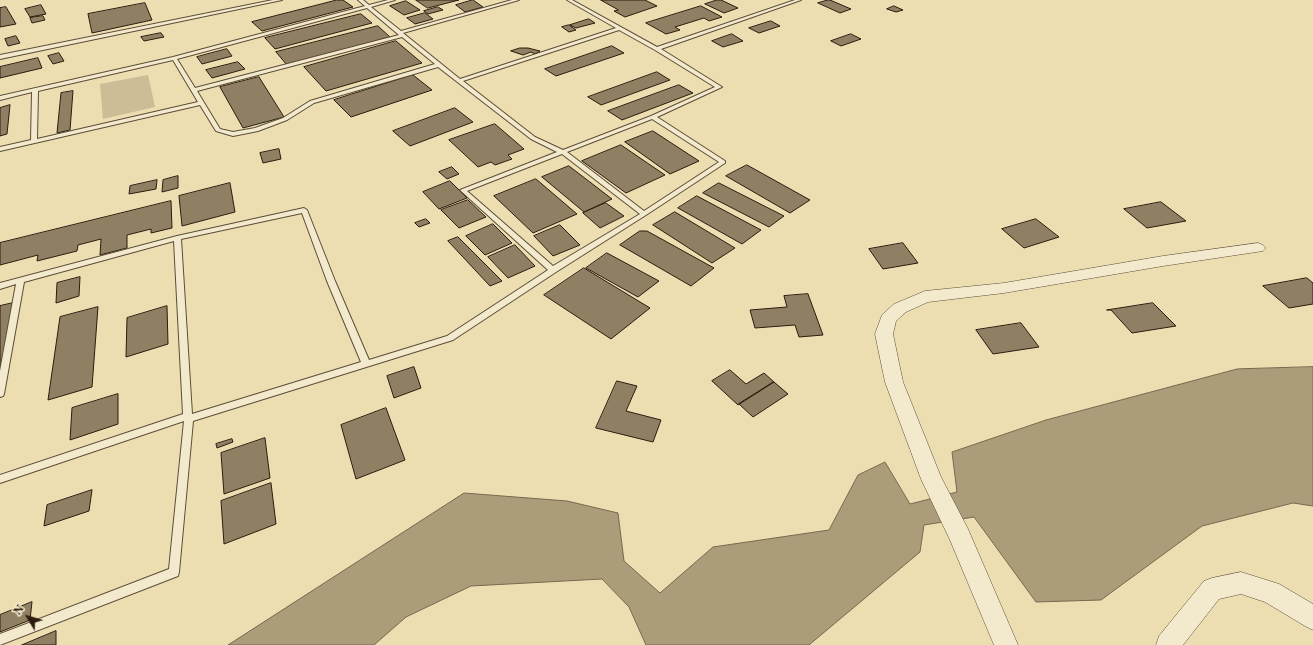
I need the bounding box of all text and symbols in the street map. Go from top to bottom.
north arrow [8,597,48,637]
text: N [10,602,27,617]

